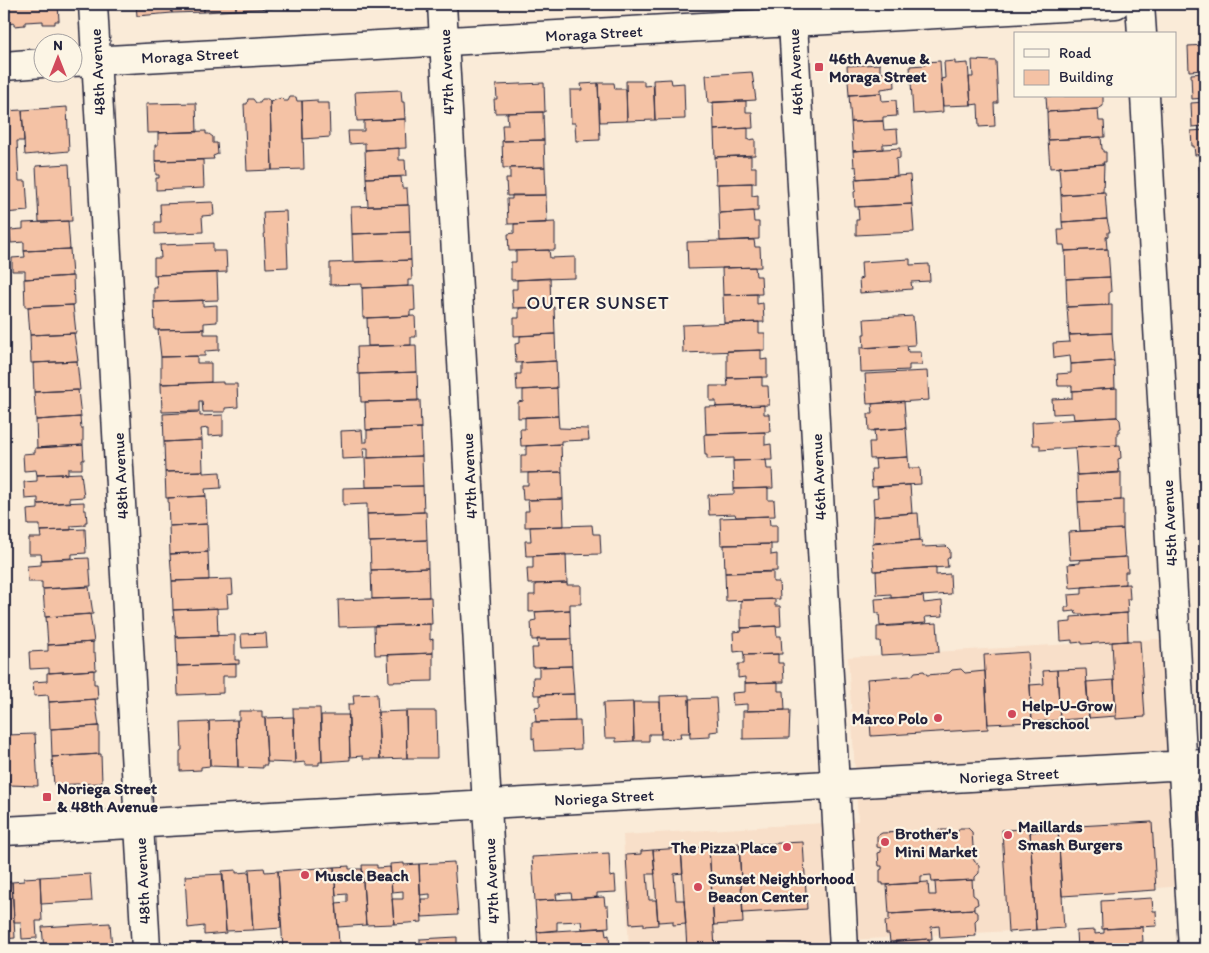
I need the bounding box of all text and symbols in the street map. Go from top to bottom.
street label: Moraga Street [545,21,643,46]
street label: 48th Avenue [86,28,109,116]
street label: 47th Avenue [435,28,458,115]
street label: 46th Avenue [784,28,807,116]
north arrow [32,32,82,82]
legend [1014,32,1176,98]
text: N [53,37,63,54]
street label: Moraga Street [141,43,239,68]
text: Road [1059,44,1092,62]
place label: 46th Avenue & Moraga Street [829,49,930,87]
marker: 46th Avenue & Moraga Street [813,61,825,73]
text: Building [1059,68,1113,86]
district label: OUTER SUNSET [526,291,670,314]
street label: 48th Avenue [109,432,132,520]
street label: 47th Avenue [458,432,481,519]
street label: 46th Avenue [807,433,830,521]
street label: 45th Avenue [1158,479,1181,567]
place label: Help-U-Grow Preschool [1022,696,1113,733]
marker: Help-U-Grow Preschool [1006,708,1018,720]
place label: Marco Polo [852,709,928,728]
marker: Marco Polo [932,712,944,724]
street label: Noriega Street [959,763,1059,788]
place label: Noriega Street & 48th Avenue [57,779,158,816]
street label: Noriega Street [554,785,654,810]
marker: Noriega Street & 48th Avenue [41,791,53,803]
place label: Maillards Smash Burgers [1018,817,1123,855]
place label: Brother's Mini Market [895,824,978,861]
marker: Maillards Smash Burgers [1002,829,1014,841]
marker: Brother's Mini Market [879,836,891,848]
street label: 48th Avenue [131,837,154,925]
street label: 47th Avenue [480,837,503,924]
place label: The Pizza Place [670,838,777,857]
marker: The Pizza Place [781,841,793,853]
place label: Muscle Beach [315,866,409,885]
marker: Muscle Beach [299,869,311,881]
place label: Sunset Neighborhood Beacon Center [708,869,855,906]
marker: Sunset Neighborhood Beacon Center [692,881,704,893]

